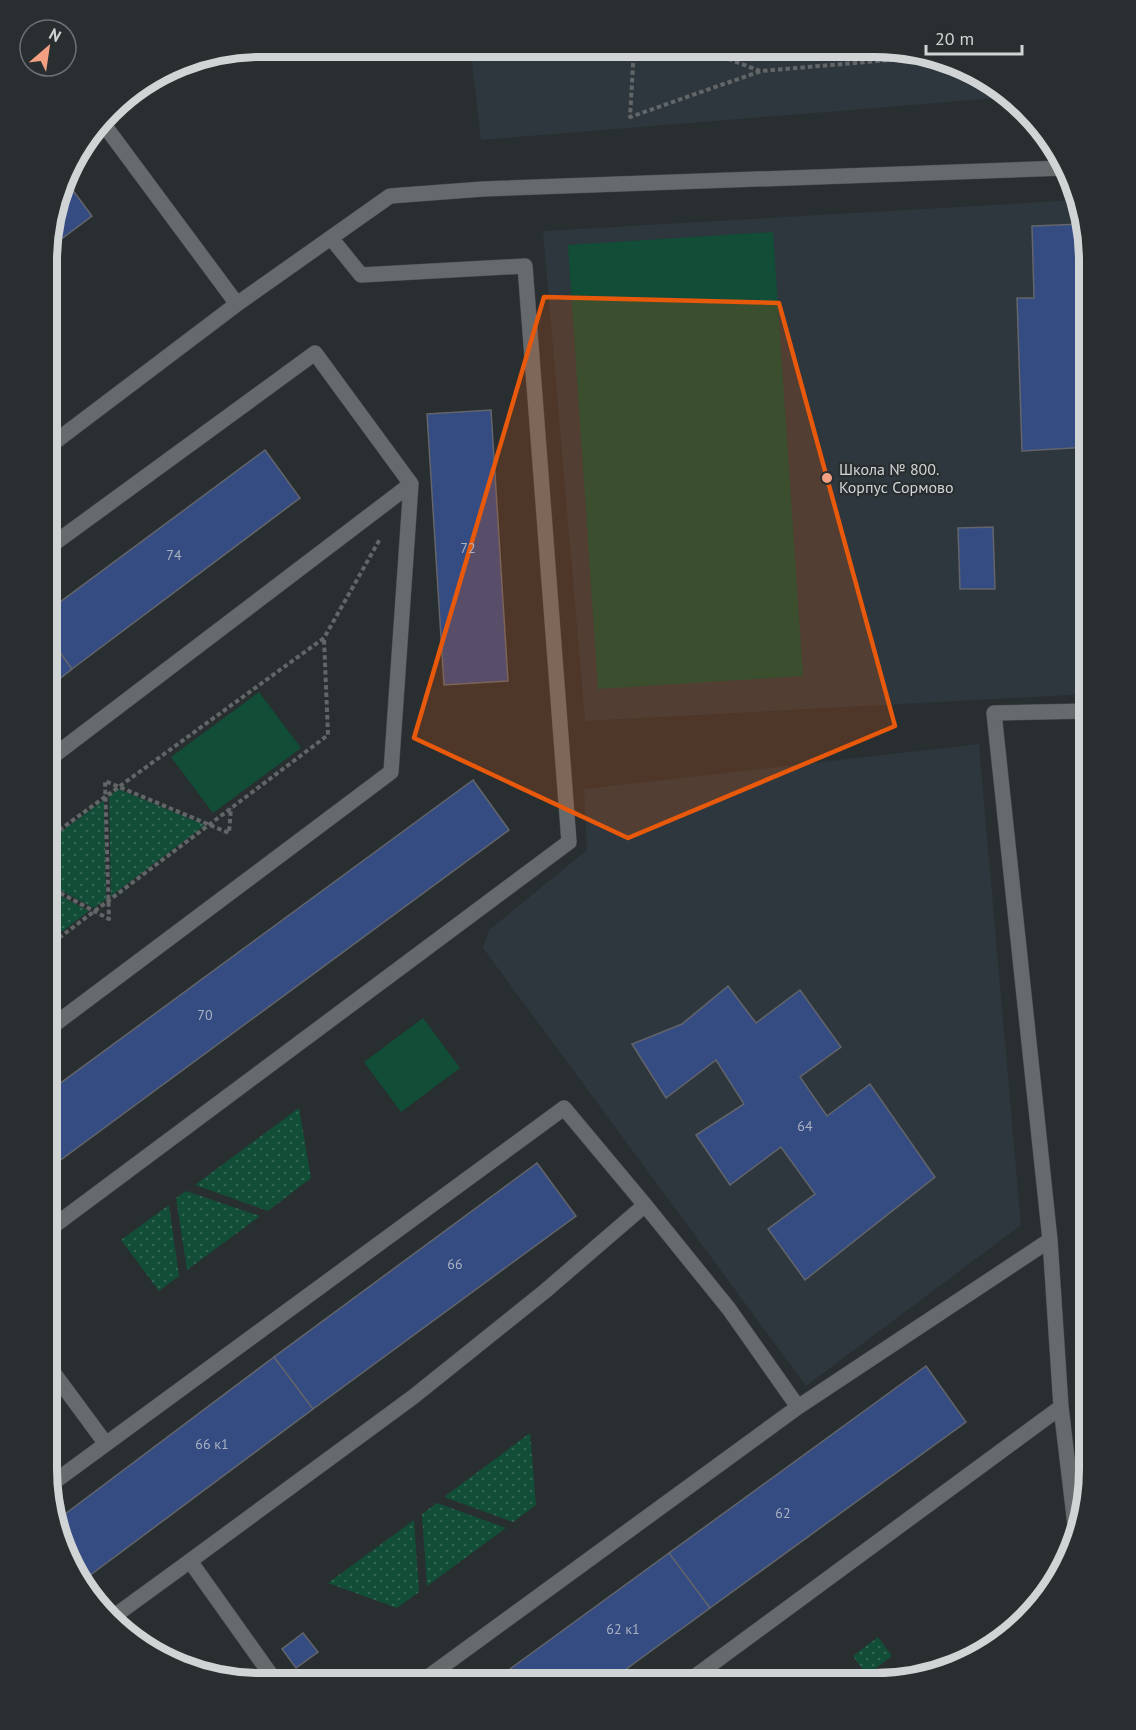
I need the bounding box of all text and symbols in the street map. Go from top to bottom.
north arrow [18,18,78,78]
scale bar [926,18,1022,56]
text: N [46,24,65,46]
text: 20 m [935,27,974,50]
place label: Школа № 800. Корпус Сормово [839,459,954,497]
marker: Школа № 800. Корпус Сормово [820,471,834,485]
house number: 72 [460,539,476,557]
house number: 74 [166,546,182,564]
house number: 70 [197,1006,213,1024]
house number: 64 [797,1117,813,1135]
house number: 66 [447,1255,463,1273]
house number: 66 к1 [195,1435,229,1453]
house number: 62 [775,1504,791,1522]
house number: 62 к1 [606,1620,640,1638]

